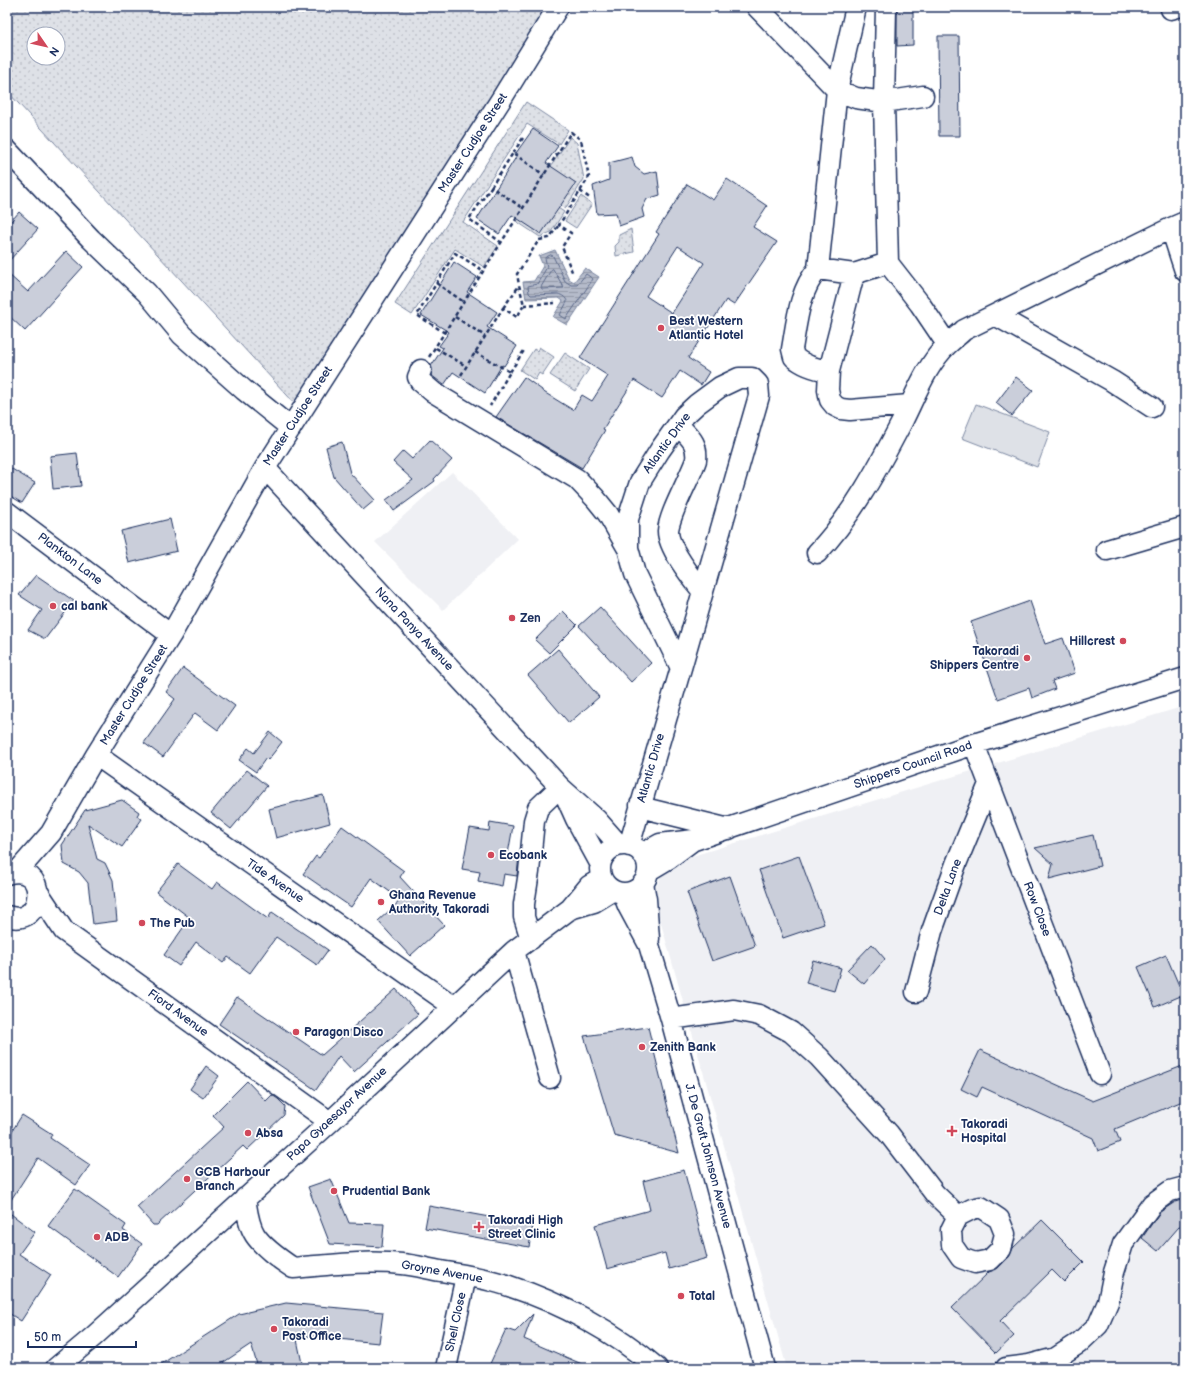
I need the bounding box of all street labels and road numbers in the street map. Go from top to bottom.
street label: Master Cudjoe Street [435,90,511,196]
street label: Master Cudjoe Street [260,363,336,469]
street label: Atlantic Drive [640,410,694,476]
street label: Plankton Lane [35,530,105,588]
street label: Nana Panya Avenue [371,584,457,674]
street label: Master Cudjoe Street [97,642,171,748]
street label: Atlantic Drive [634,732,668,804]
street label: Shippers Council Road [852,738,974,792]
street label: Tide Avenue [243,856,307,906]
street label: Delta Lane [931,857,965,917]
street label: Row Close [1020,879,1054,939]
street label: Fiord Avenue [145,986,211,1040]
street label: Papa Gyaesayor Avenue [284,1064,390,1164]
street label: J. De Graft Johnson Avenue [681,1082,735,1230]
street label: Groyne Avenue [400,1257,484,1287]
street label: Shell Close [442,1291,470,1353]

